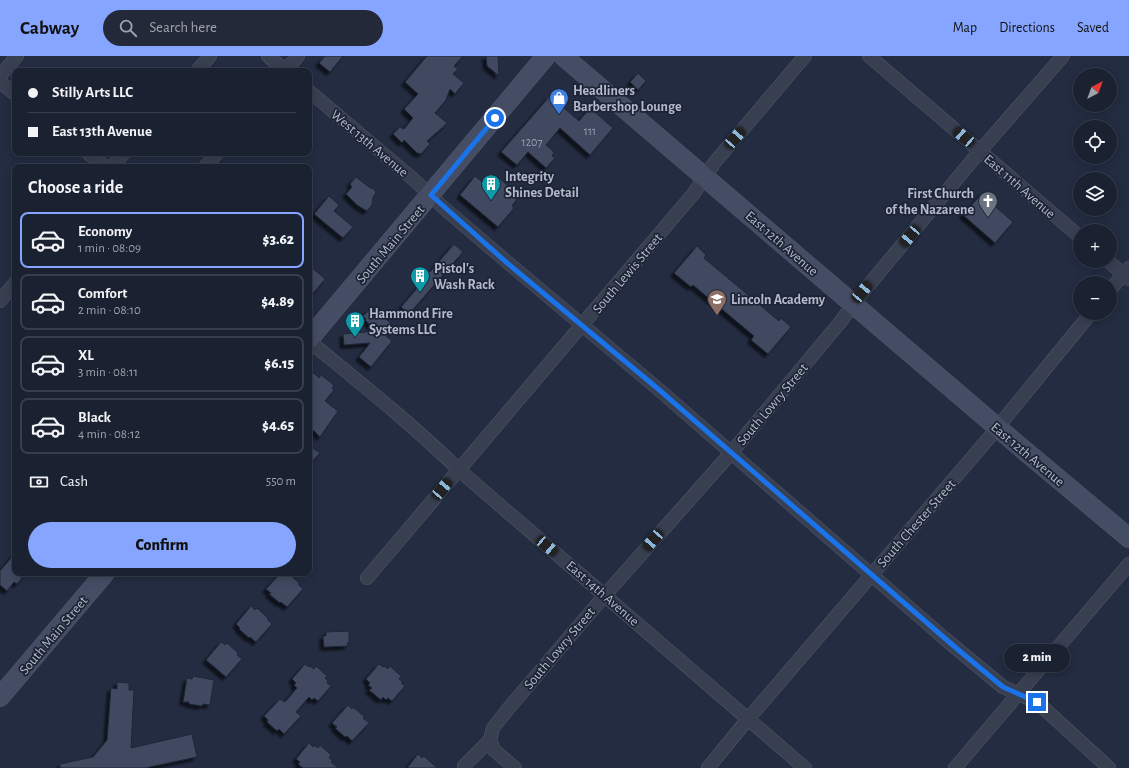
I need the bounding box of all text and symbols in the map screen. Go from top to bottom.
search box [103,10,383,46]
icon: search [117,17,139,39]
text: Cabway [20,19,79,38]
text: Search here [149,20,217,35]
text: Map [953,21,977,35]
text: Directions [999,21,1055,35]
text: Saved [1077,21,1109,35]
north arrow [1073,68,1117,112]
map controls [1073,68,1117,320]
place label: Headliners Barbershop Lounge [573,84,682,114]
text: Stilly Arts LLC [52,85,133,100]
shop icon: Headliners Barbershop Lounge [548,87,570,115]
street label: West 13th Avenue [328,108,411,180]
route start [486,109,504,127]
button: locate [1073,120,1117,164]
text: East 13th Avenue [52,124,152,139]
house number: 111 [584,125,596,137]
car [723,125,747,151]
car [951,125,977,149]
house number: 1207 [522,136,542,148]
street label: East 11th Avenue [981,152,1058,221]
place label: Integrity Shines Detail [505,170,579,200]
button: layers [1073,172,1117,216]
building icon: Integrity Shines Detail [480,173,502,201]
text: Choose a ride [28,179,123,197]
place label: First Church of the Nazarene [885,187,974,217]
church icon: First Church of the Nazarene [977,190,999,218]
street label: South Main Street [354,202,428,287]
street label: East 12th Avenue [742,209,820,279]
icon: car [30,222,66,258]
car [898,223,922,249]
text: Economy [78,224,132,239]
button: + [1073,224,1117,268]
street label: South Lewis Street [590,231,666,316]
text: $3.62 [263,232,294,247]
text: 1 min · 08:09 [78,242,141,255]
place label: Pistol's Wash Rack [434,262,495,292]
building icon: Pistol's Wash Rack [409,265,431,293]
button: − [1073,276,1117,320]
car [850,279,874,305]
icon: car [30,284,66,320]
text: Comfort [78,286,127,301]
school or university icon: Lincoln Academy [706,288,728,316]
place label: Lincoln Academy [731,293,826,307]
text: $4.89 [261,294,294,309]
text: 2 min · 08:10 [78,304,141,317]
place label: Hammond Fire Systems LLC [369,307,453,337]
building icon: Hammond Fire Systems LLC [344,310,366,338]
icon: car [30,346,66,382]
text: XL [78,348,94,363]
text: $6.15 [264,356,294,371]
street label: South Lowry Street [735,361,811,448]
text: 3 min · 08:11 [78,366,138,379]
icon: car [30,408,66,444]
text: Black [78,410,111,425]
text: $4.65 [262,418,294,433]
street label: East 12th Avenue [988,420,1067,489]
text: 4 min · 08:12 [78,428,140,441]
icon: cash [28,471,50,493]
text: Cash [60,474,88,489]
text: 550 m [266,475,296,488]
car [430,476,454,502]
street label: South Chester Street [875,477,959,570]
button: Confirm [28,522,296,568]
car [641,527,665,553]
car [534,534,560,558]
street label: East 14th Avenue [563,559,641,629]
street label: South Main Street [17,593,91,678]
street label: South Lowry Street [522,605,598,692]
callout: 2 min [1004,644,1070,672]
text: 2 min [1022,651,1052,664]
route end [1028,693,1046,711]

